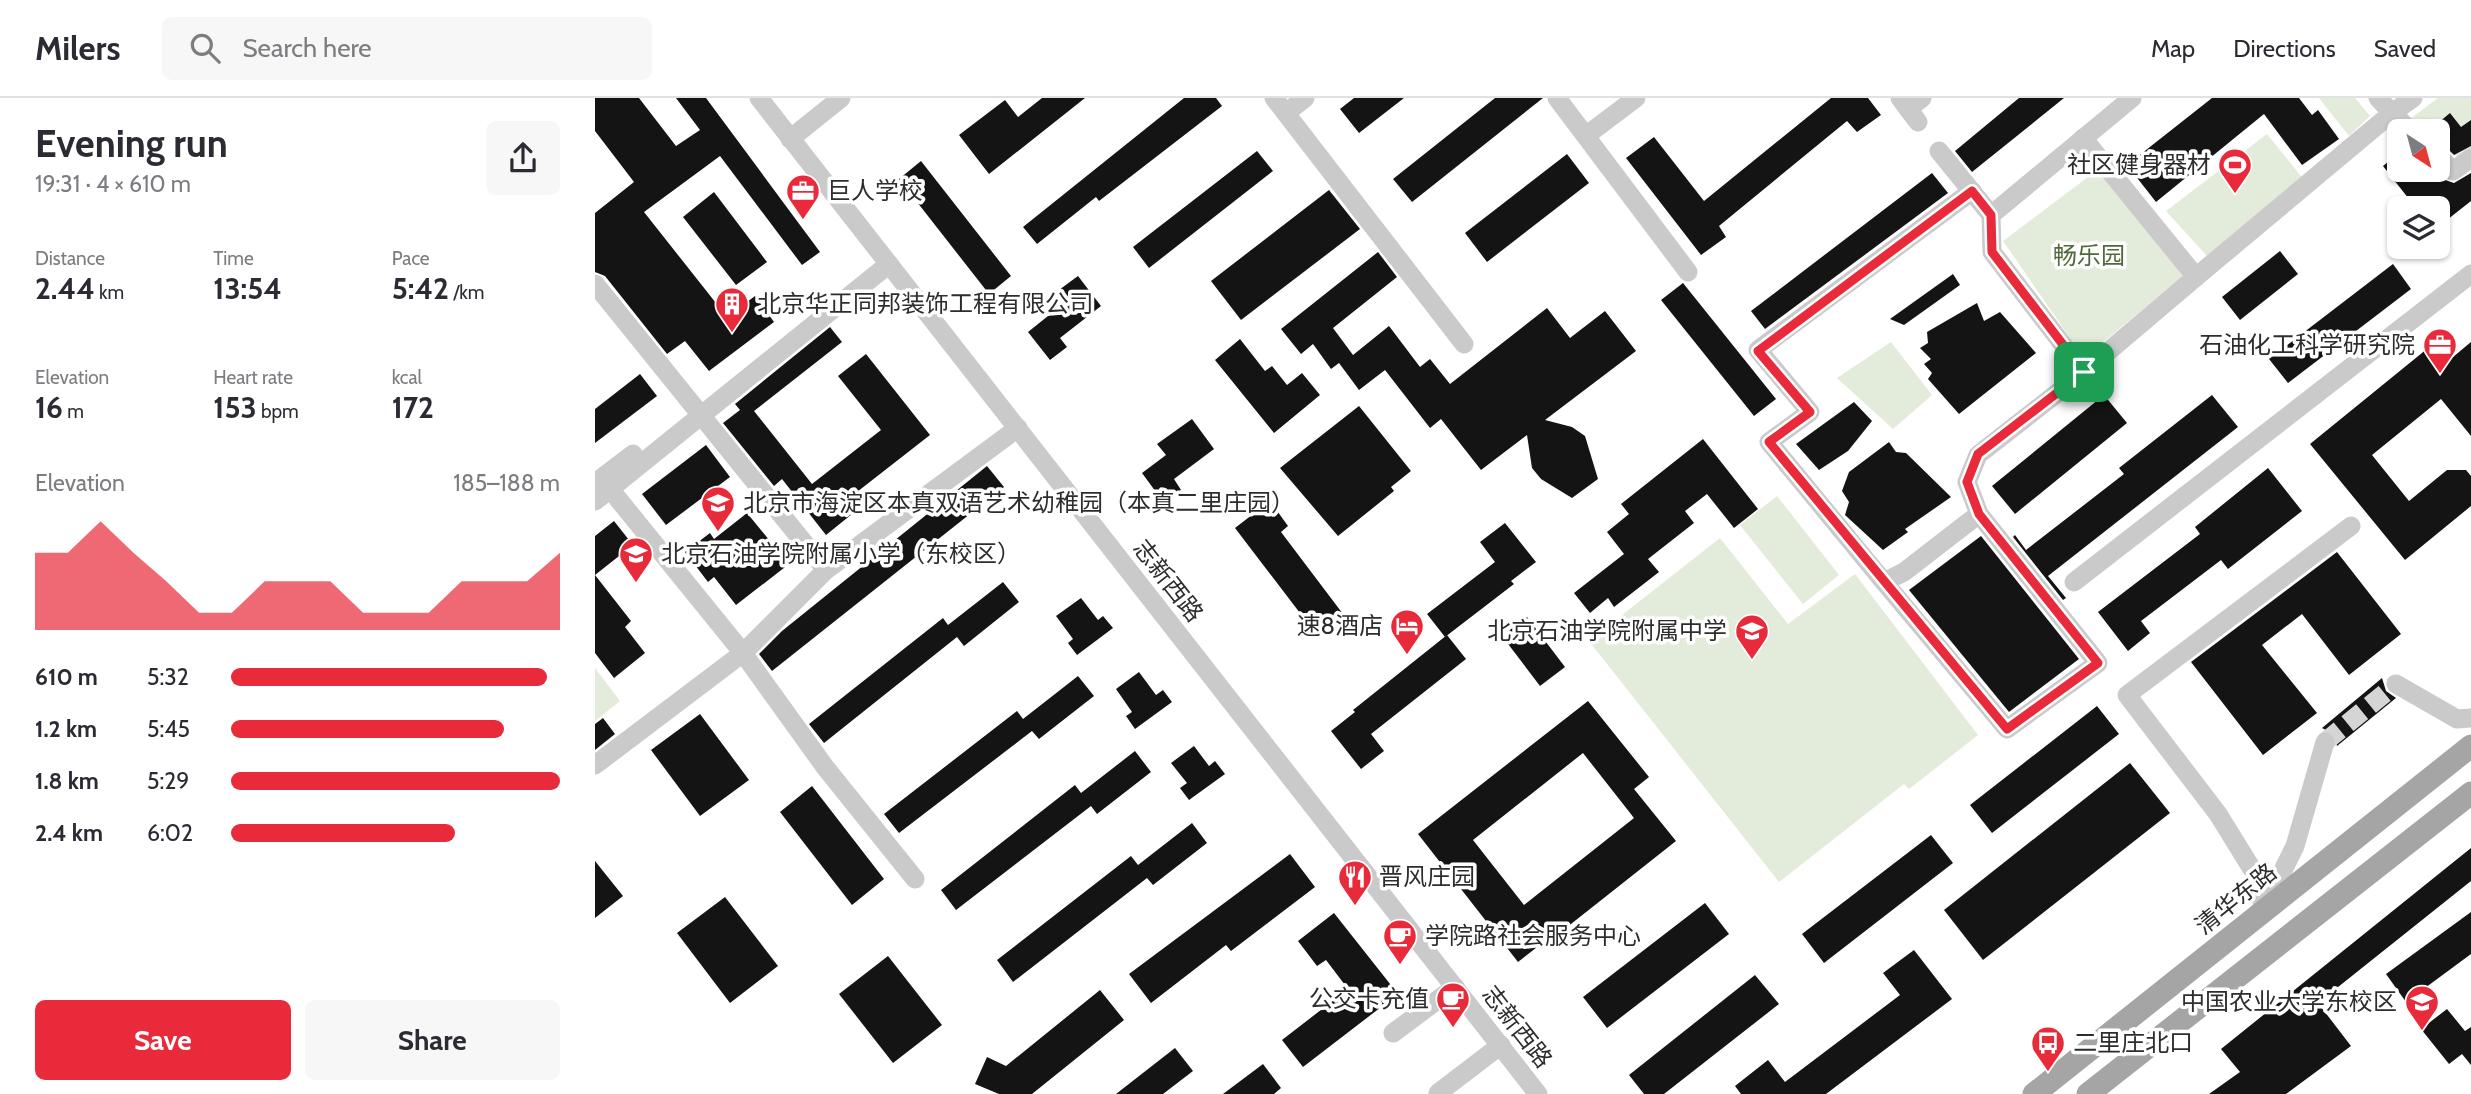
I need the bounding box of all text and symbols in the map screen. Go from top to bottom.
search box [162,17,652,80]
text: Milers [35,28,120,68]
icon: search [186,29,224,67]
text: Search here [242,32,372,64]
text: Map [2151,34,2195,63]
text: Directions [2233,34,2336,63]
text: Saved [2374,34,2436,63]
north arrow [2387,119,2450,182]
map controls [2387,119,2450,259]
text: Evening run [35,120,228,167]
button: share [486,121,560,195]
sports icon: 社区健身器材 [2216,146,2254,195]
place label: 社区健身器材 [2067,150,2211,179]
text: 19:31 · 4 × 610 m [35,170,191,198]
office icon: 巨人学校 [784,172,822,221]
place label: 巨人学校 [827,176,923,205]
button: layers [2387,196,2450,259]
park label: 畅乐园 [2053,241,2125,270]
text: Distance [35,247,105,270]
text: Time [213,247,254,270]
text: Pace [392,247,430,270]
text: 2.44 [35,270,95,307]
text: 13:54 [213,270,282,307]
text: 5:42 [392,270,449,307]
text: km [95,281,124,304]
text: /km [449,281,485,304]
building icon: 北京华正同邦装饰工程有限公司 [713,285,751,334]
place label: 北京华正同邦装饰工程有限公司 [757,289,1093,318]
office icon: 石油化工科学研究院 [2421,326,2459,375]
place label: 石油化工科学研究院 [2199,330,2415,359]
pin [2054,342,2114,402]
icon: arrive [2065,353,2103,391]
text: Elevation [35,366,109,389]
text: Heart rate [213,366,293,389]
text: kcal [392,366,422,389]
text: 16 [35,389,63,426]
text: 153 [213,389,257,426]
text: 172 [392,389,434,426]
text: m [63,400,84,423]
text: bpm [257,400,299,423]
text: Elevation [35,469,125,497]
text: 185–188 m [453,469,560,497]
school or university icon: 北京市海淀区本真双语艺术幼稚园（本真二里庄园） [699,484,737,533]
place label: 北京市海淀区本真双语艺术幼稚园（本真二里庄园） [743,488,1295,517]
street label: 志新西路 [1127,534,1209,627]
school or university icon: 北京石油学院附属小学（东校区） [617,535,655,584]
place label: 北京石油学院附属小学（东校区） [661,539,1021,568]
hotel icon: 速8酒店 [1388,607,1426,656]
place label: 速8酒店 [1296,611,1383,640]
school or university icon: 北京石油学院附属中学 [1733,612,1771,661]
place label: 北京石油学院附属中学 [1487,616,1727,645]
text: 610 m [35,663,98,691]
text: 5:32 [147,663,189,691]
text: 1.2 km [35,715,97,743]
text: 5:45 [147,715,190,743]
text: 1.8 km [35,767,99,795]
text: 5:29 [147,767,189,795]
text: 2.4 km [35,819,103,847]
text: 6:02 [147,819,193,847]
street label: 清华东路 [2189,857,2282,940]
restaurant icon: 晋风庄园 [1336,858,1374,907]
place label: 晋风庄园 [1379,862,1475,891]
cafe icon: 学院路社会服务中心 [1381,917,1419,966]
place label: 学院路社会服务中心 [1425,921,1641,950]
cafe icon: 公交卡充值 [1434,980,1472,1029]
street label: 志新西路 [1476,980,1558,1073]
school or university icon: 中国农业大学东校区 [2403,983,2441,1032]
place label: 公交卡充值 [1309,984,1429,1013]
place label: 中国农业大学东校区 [2181,987,2397,1016]
button: Save [35,1000,291,1080]
button: Share [305,1000,560,1080]
bus stop icon: 二里庄北口 [2029,1024,2067,1073]
place label: 二里庄北口 [2073,1028,2193,1057]

